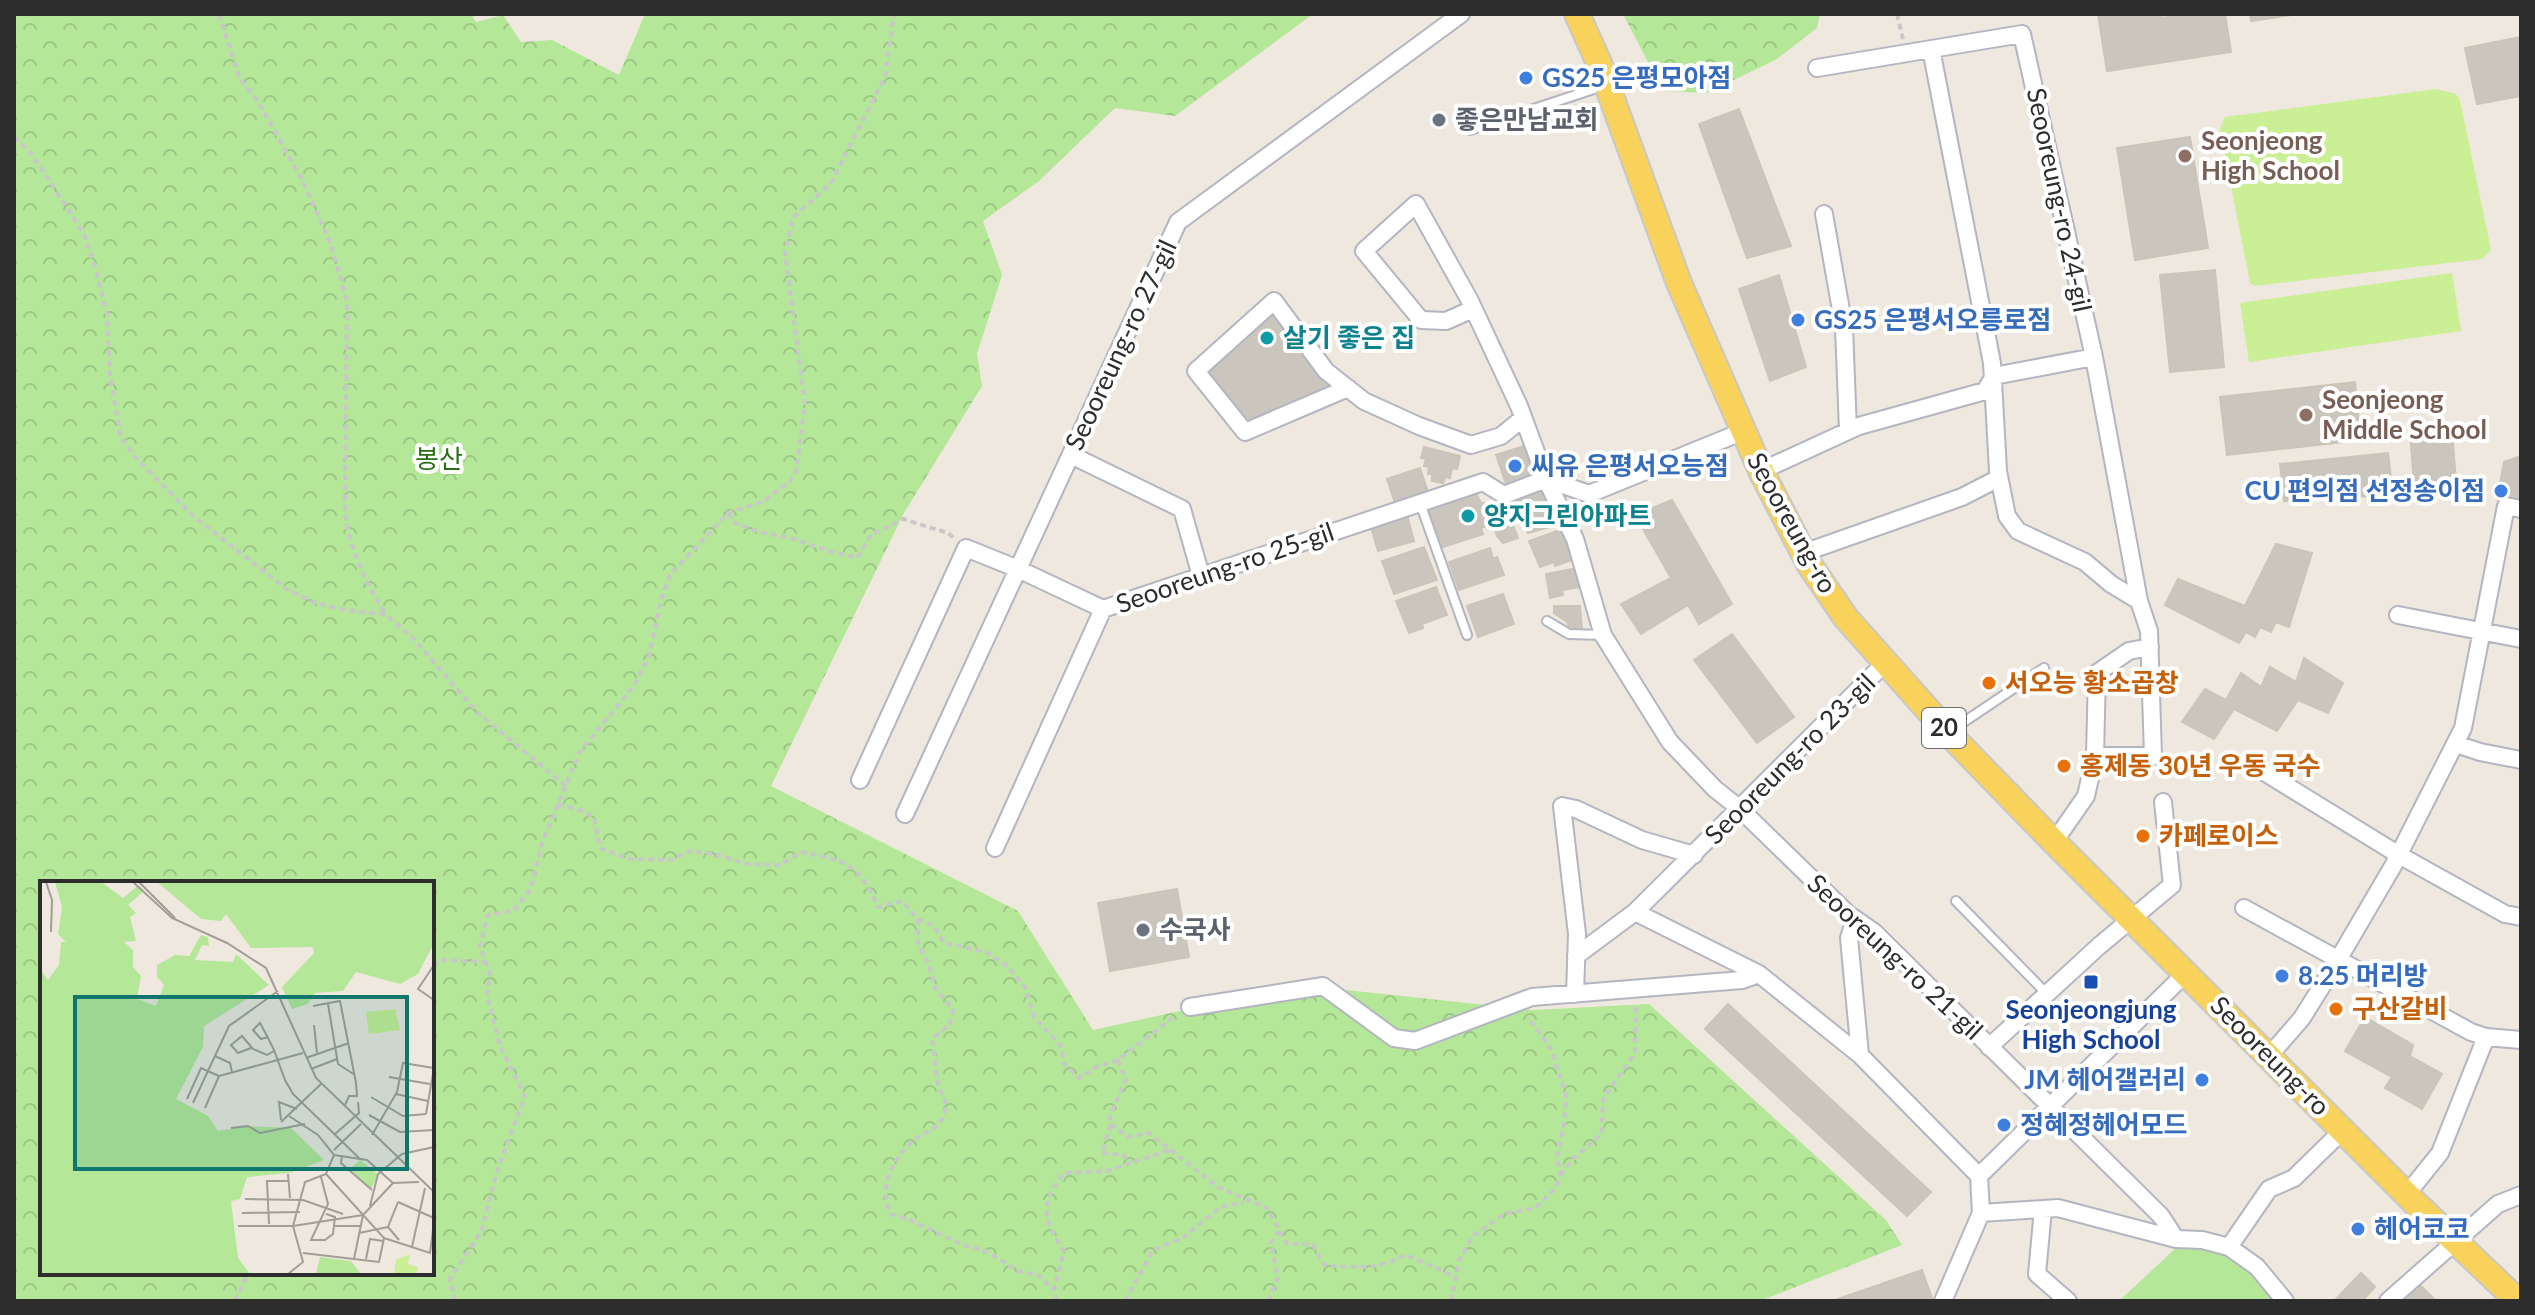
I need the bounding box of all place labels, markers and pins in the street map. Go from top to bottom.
place label: GS25 은평모아점 [1542,61,1731,93]
marker: GS25 은평모아점 [1517,69,1535,87]
place label: 좋은만남교회 [1455,103,1599,135]
marker: 좋은만남교회 [1430,111,1448,129]
place label: Seonjeong High School [2201,124,2340,186]
marker: Seonjeong High School [2176,147,2194,165]
place label: GS25 은평서오릉로점 [1814,303,2051,335]
marker: GS25 은평서오릉로점 [1789,311,1807,329]
place label: 살기 좋은 집 [1283,321,1415,353]
marker: 살기 좋은 집 [1258,329,1276,347]
place label: Seonjeong Middle School [2322,383,2487,445]
marker: Seonjeong Middle School [2297,406,2315,424]
place label: 씨유 은평서오능점 [1531,449,1729,481]
marker: 씨유 은평서오능점 [1506,457,1524,475]
place label: CU 편의점 선정송이점 [2244,474,2485,506]
marker: CU 편의점 선정송이점 [2492,482,2510,500]
place label: 양지그린아파트 [1484,499,1651,531]
marker: 양지그린아파트 [1459,507,1477,525]
place label: 서오능 황소곱창 [2005,666,2179,698]
marker: 서오능 황소곱창 [1980,674,1998,692]
place label: 홍제동 30년 우동 국수 [2080,749,2320,781]
marker: 홍제동 30년 우동 국수 [2055,757,2073,775]
place label: 카페로이스 [2159,819,2279,851]
marker: 카페로이스 [2134,827,2152,845]
place label: 수국사 [1159,913,1231,945]
marker: 수국사 [1134,921,1152,939]
place label: 8.25 머리방 [2298,959,2428,991]
marker: 8.25 머리방 [2273,967,2291,985]
marker: Seonjeongjung High School [2082,973,2100,991]
place label: 구산갈비 [2352,992,2448,1024]
place label: Seonjeongjung High School [2005,993,2177,1055]
marker: 구산갈비 [2327,1000,2345,1018]
place label: JM 헤어갤러리 [2024,1063,2186,1095]
marker: JM 헤어갤러리 [2193,1071,2211,1089]
place label: 정혜정헤어모드 [2020,1108,2187,1140]
marker: 정혜정헤어모드 [1995,1116,2013,1134]
place label: 헤어코코 [2374,1212,2470,1244]
marker: 헤어코코 [2349,1220,2367,1238]

